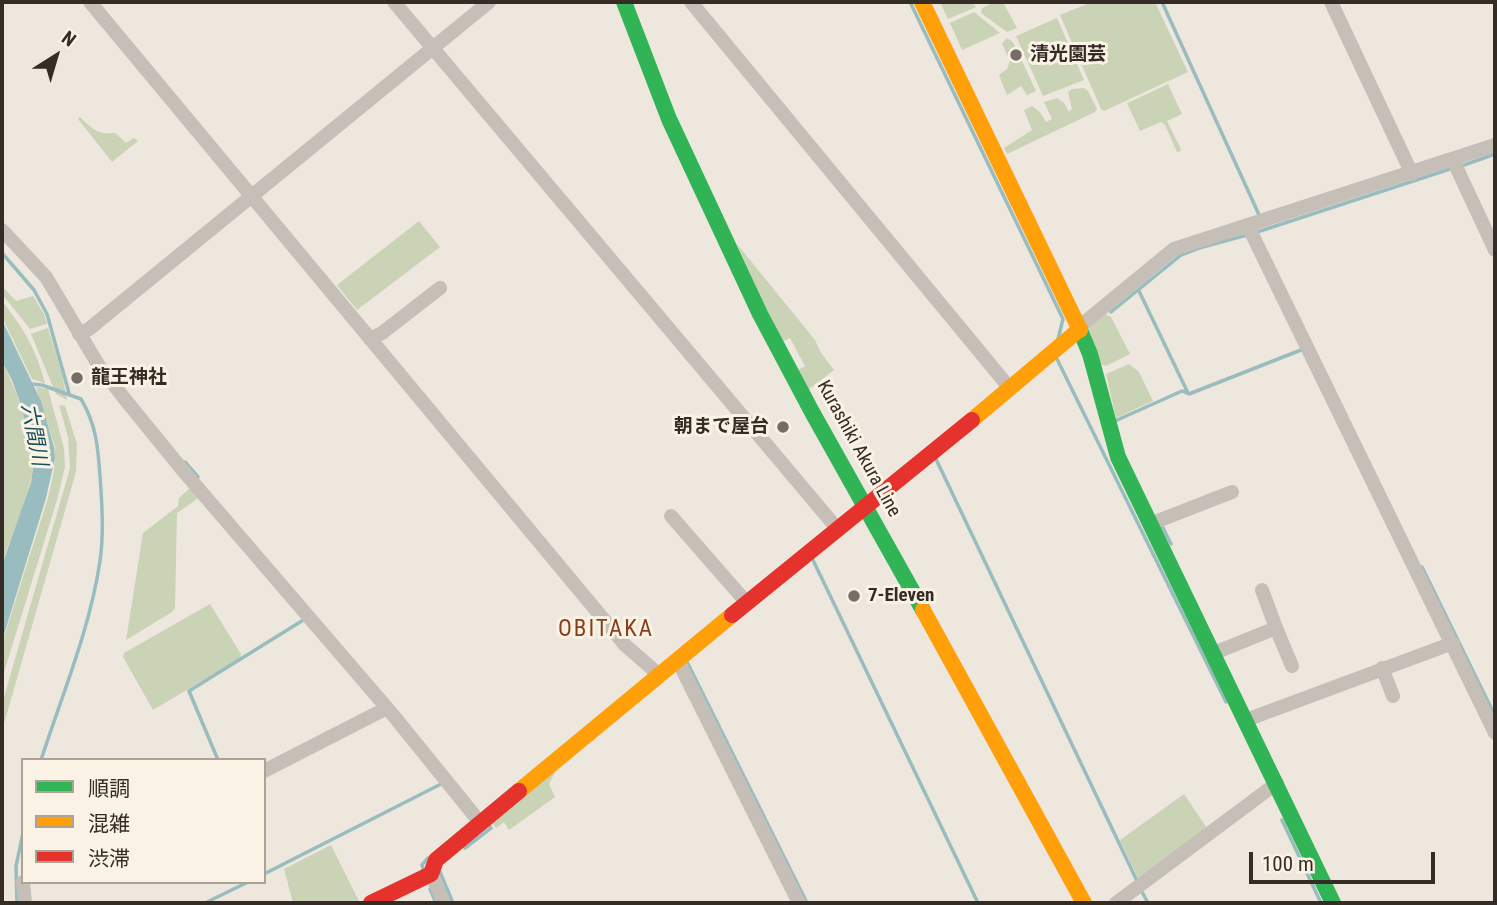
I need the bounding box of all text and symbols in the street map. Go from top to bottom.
north arrow [21,21,91,91]
text: N [57,26,81,52]
place label: 清光園芸 [1030,44,1106,66]
marker: 清光園芸 [1008,47,1024,63]
place label: 龍王神社 [91,367,167,389]
marker: 龍王神社 [69,370,85,386]
street label: Kurashiki Akura Line [811,377,905,521]
water label: 六間川 [15,402,51,468]
place label: 朝まで屋台 [674,416,769,438]
marker: 朝まで屋台 [775,419,791,435]
place label: 7-Eleven [868,585,934,607]
marker: 7-Eleven [846,588,862,604]
district label: OBITAKA [559,616,653,644]
legend [21,758,266,884]
text: 順調 [88,777,130,801]
text: 混雑 [88,812,130,836]
scale bar [1252,838,1438,882]
text: 渋滞 [88,847,130,871]
text: 100 m [1262,852,1314,876]

